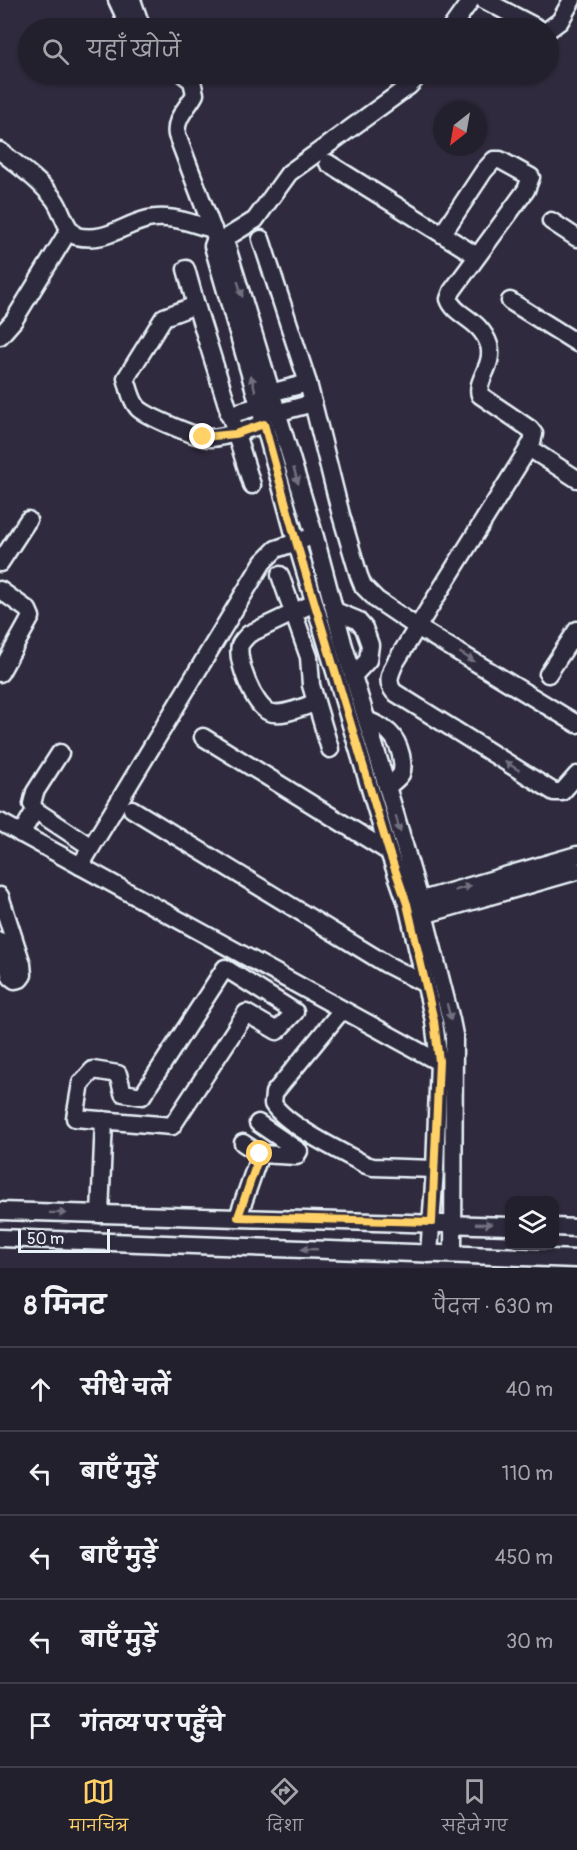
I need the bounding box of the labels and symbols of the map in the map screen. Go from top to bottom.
north arrow [433,102,487,156]
one-way arrow [236,280,245,298]
one-way arrow [248,374,257,392]
route end [189,423,215,449]
one-way arrow [292,467,301,485]
one-way arrow [459,652,475,663]
one-way arrow [504,760,520,772]
one-way arrow [394,815,403,833]
one-way arrow [454,883,472,892]
one-way arrow [445,1003,455,1021]
route start [246,1140,272,1166]
one-way arrow [49,1208,68,1218]
one-way arrow [475,1220,494,1229]
scale bar [18,1226,110,1254]
one-way arrow [299,1245,318,1254]

